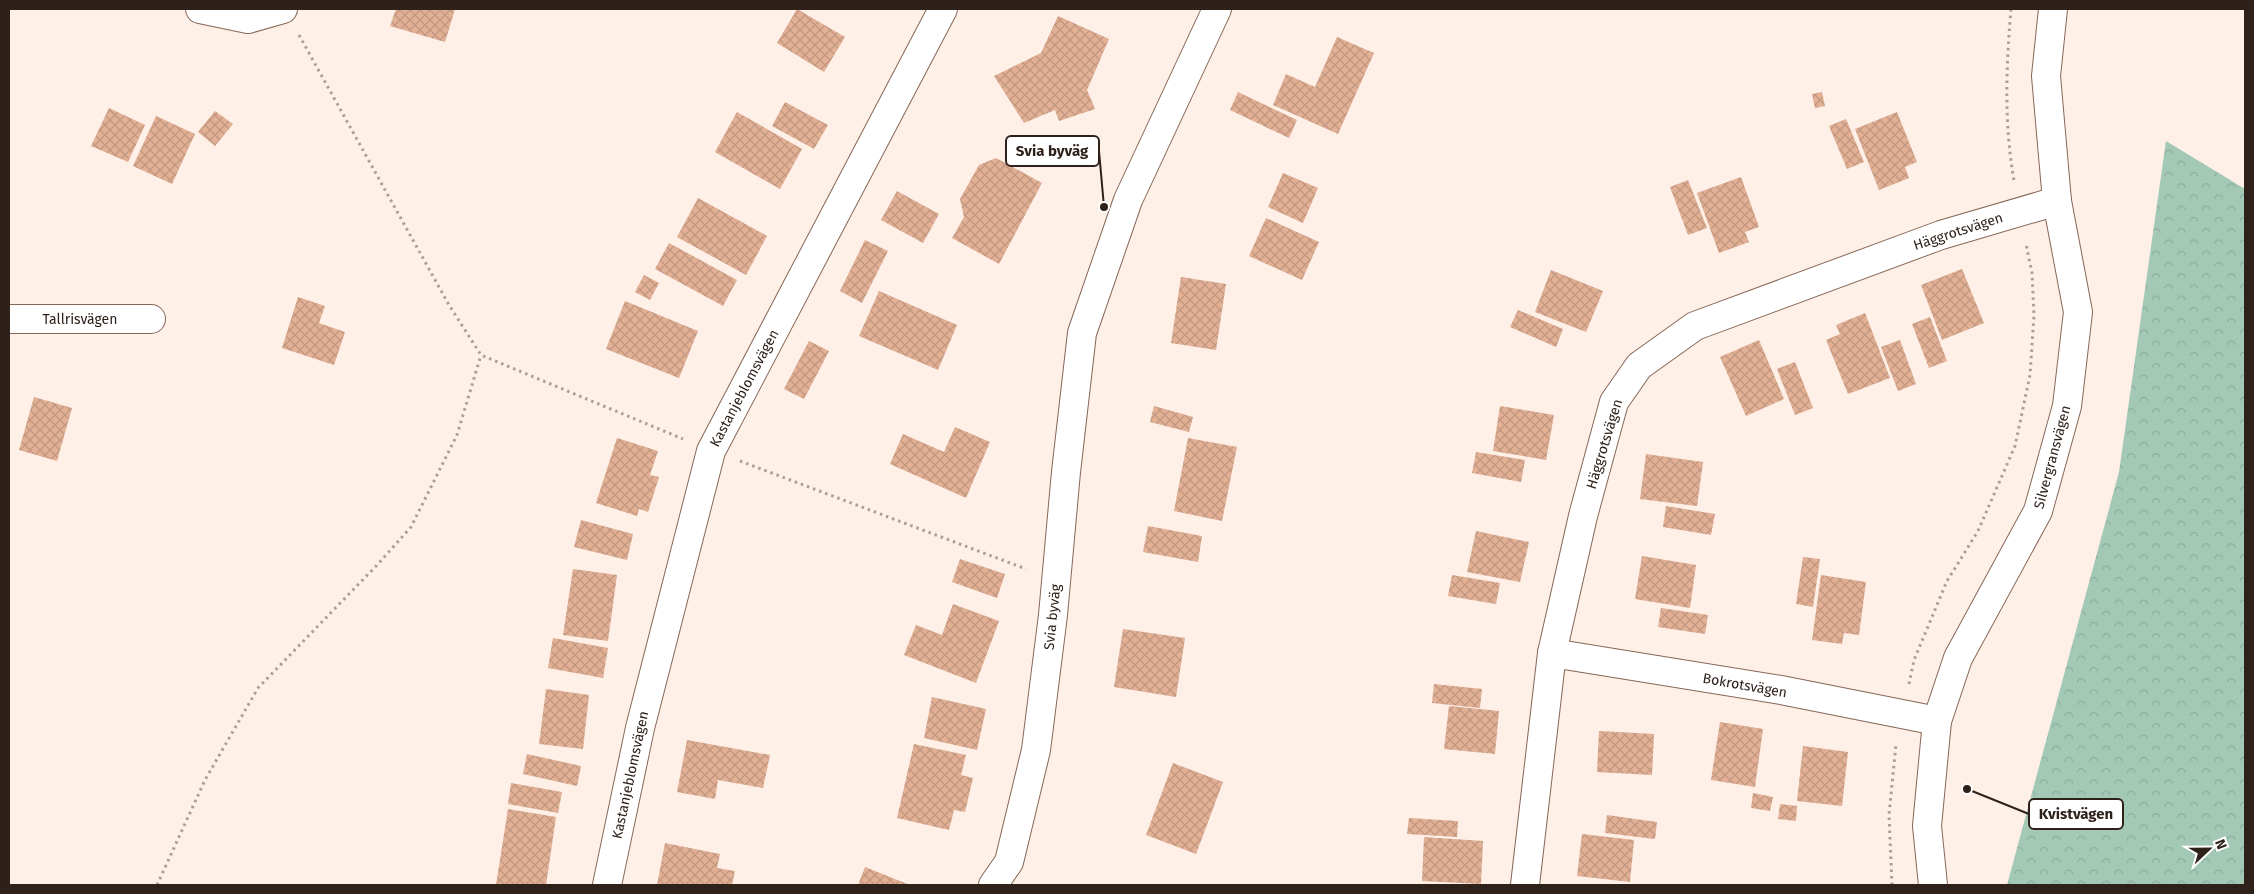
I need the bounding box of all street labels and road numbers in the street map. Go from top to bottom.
street label: Häggrotsvägen [1911,209,2005,254]
street label: Tallrisvägen [43,311,117,328]
street label: Kastanjeblomsvägen [706,327,783,450]
street label: Häggrotsvägen [1583,397,1626,491]
street label: Silvergransvägen [2030,403,2074,511]
street label: Svia byväg [1041,583,1064,651]
street label: Bokrotsvägen [1701,670,1788,701]
street label: Kastanjeblomsvägen [609,710,652,841]

